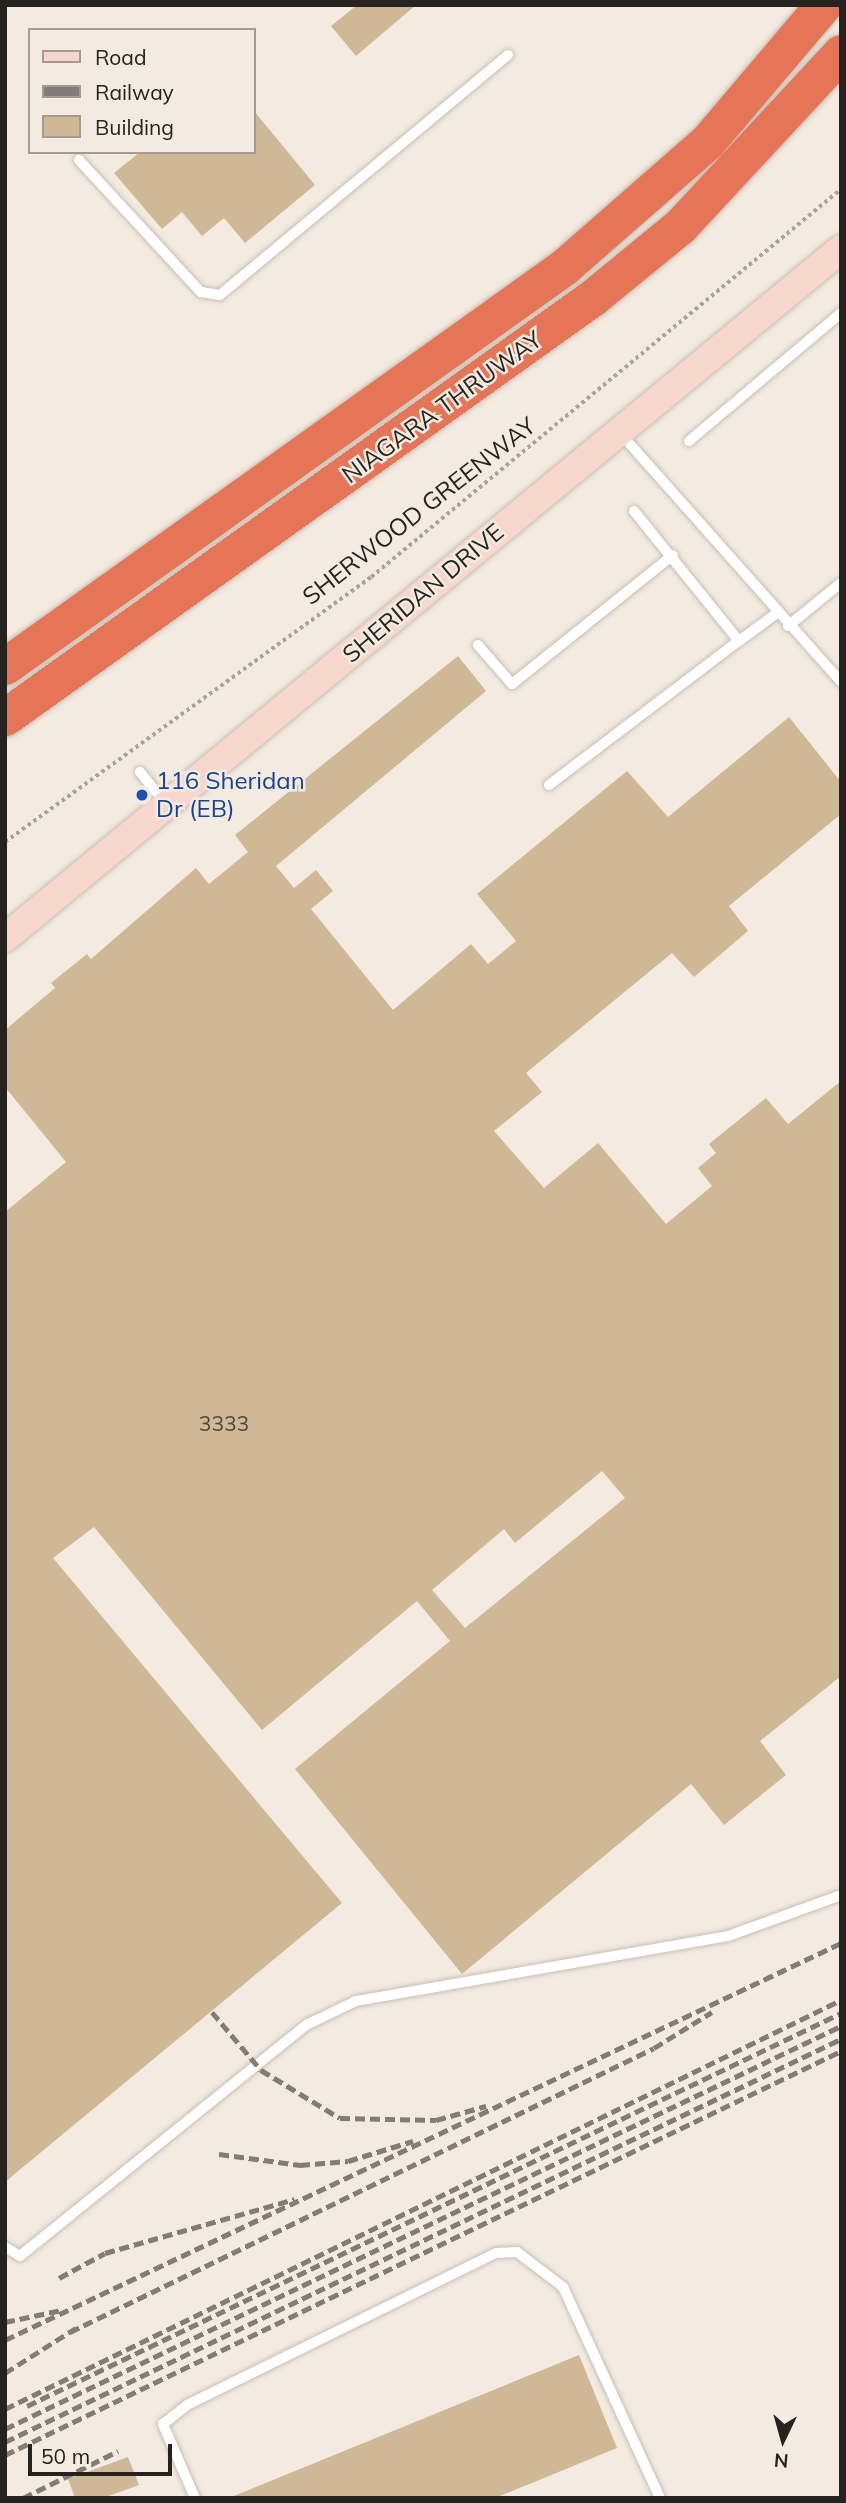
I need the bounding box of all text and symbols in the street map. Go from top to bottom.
legend [28,28,256,154]
text: Road [95,44,146,70]
text: Railway [95,79,174,105]
text: Building [95,114,174,140]
street label: NIAGARA THRUWAY [336,325,548,489]
street label: SHERWOOD GREENWAY [297,411,541,611]
street label: SHERIDAN DRIVE [337,517,509,669]
place label: 116 Sheridan Dr (EB) [156,767,305,823]
marker: 116 Sheridan Dr (EB) [134,787,150,803]
house number: 3333 [199,1410,249,1436]
north arrow [748,2405,818,2475]
scale bar [32,2430,175,2474]
text: 50 m [41,2443,90,2469]
text: N [773,2448,789,2474]

